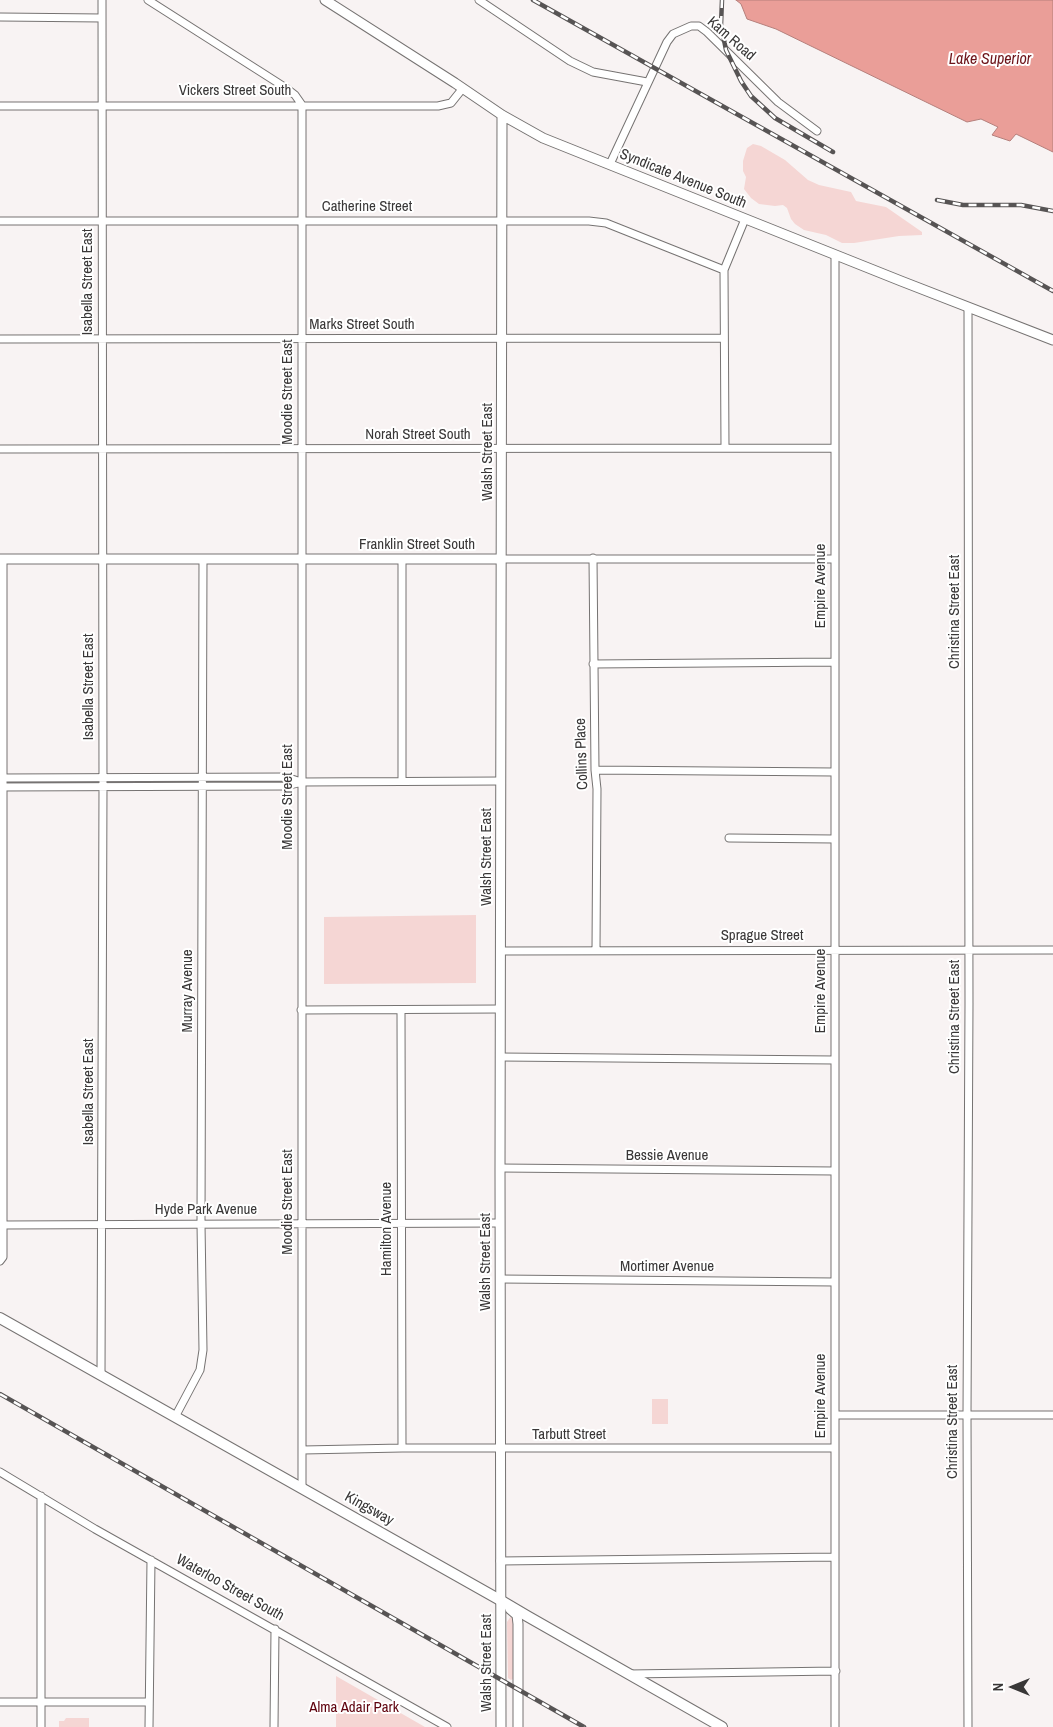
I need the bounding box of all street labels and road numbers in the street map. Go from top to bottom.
street label: Kam Road [703,13,759,65]
street label: Vickers Street South [179,82,291,100]
street label: Syndicate Avenue South [617,145,749,213]
street label: Catherine Street [322,198,412,216]
street label: Isabella Street East [79,229,97,335]
street label: Marks Street South [309,316,415,334]
street label: Moodie Street East [279,339,297,445]
street label: Walsh Street East [479,403,497,501]
street label: Norah Street South [365,426,471,444]
street label: Franklin Street South [359,536,475,554]
street label: Empire Avenue [812,544,830,628]
street label: Christina Street East [946,555,964,669]
street label: Isabella Street East [80,634,98,740]
street label: Collins Place [572,718,592,790]
street label: Moodie Street East [279,744,297,850]
street label: Walsh Street East [478,808,496,906]
street label: Sprague Street [721,927,803,945]
street label: Murray Avenue [179,949,197,1033]
street label: Empire Avenue [812,949,830,1033]
street label: Christina Street East [946,960,964,1074]
street label: Isabella Street East [80,1039,98,1145]
street label: Bessie Avenue [626,1147,708,1165]
street label: Moodie Street East [279,1149,297,1255]
street label: Hamilton Avenue [378,1182,396,1276]
street label: Hyde Park Avenue [155,1201,257,1219]
street label: Walsh Street East [477,1213,495,1311]
street label: Mortimer Avenue [620,1258,714,1276]
street label: Empire Avenue [812,1354,830,1438]
street label: Christina Street East [944,1365,962,1479]
street label: Tarbutt Street [532,1426,606,1444]
street label: Kingsway [341,1488,397,1530]
street label: Waterloo Street South [173,1551,287,1625]
street label: Walsh Street East [478,1614,496,1712]

